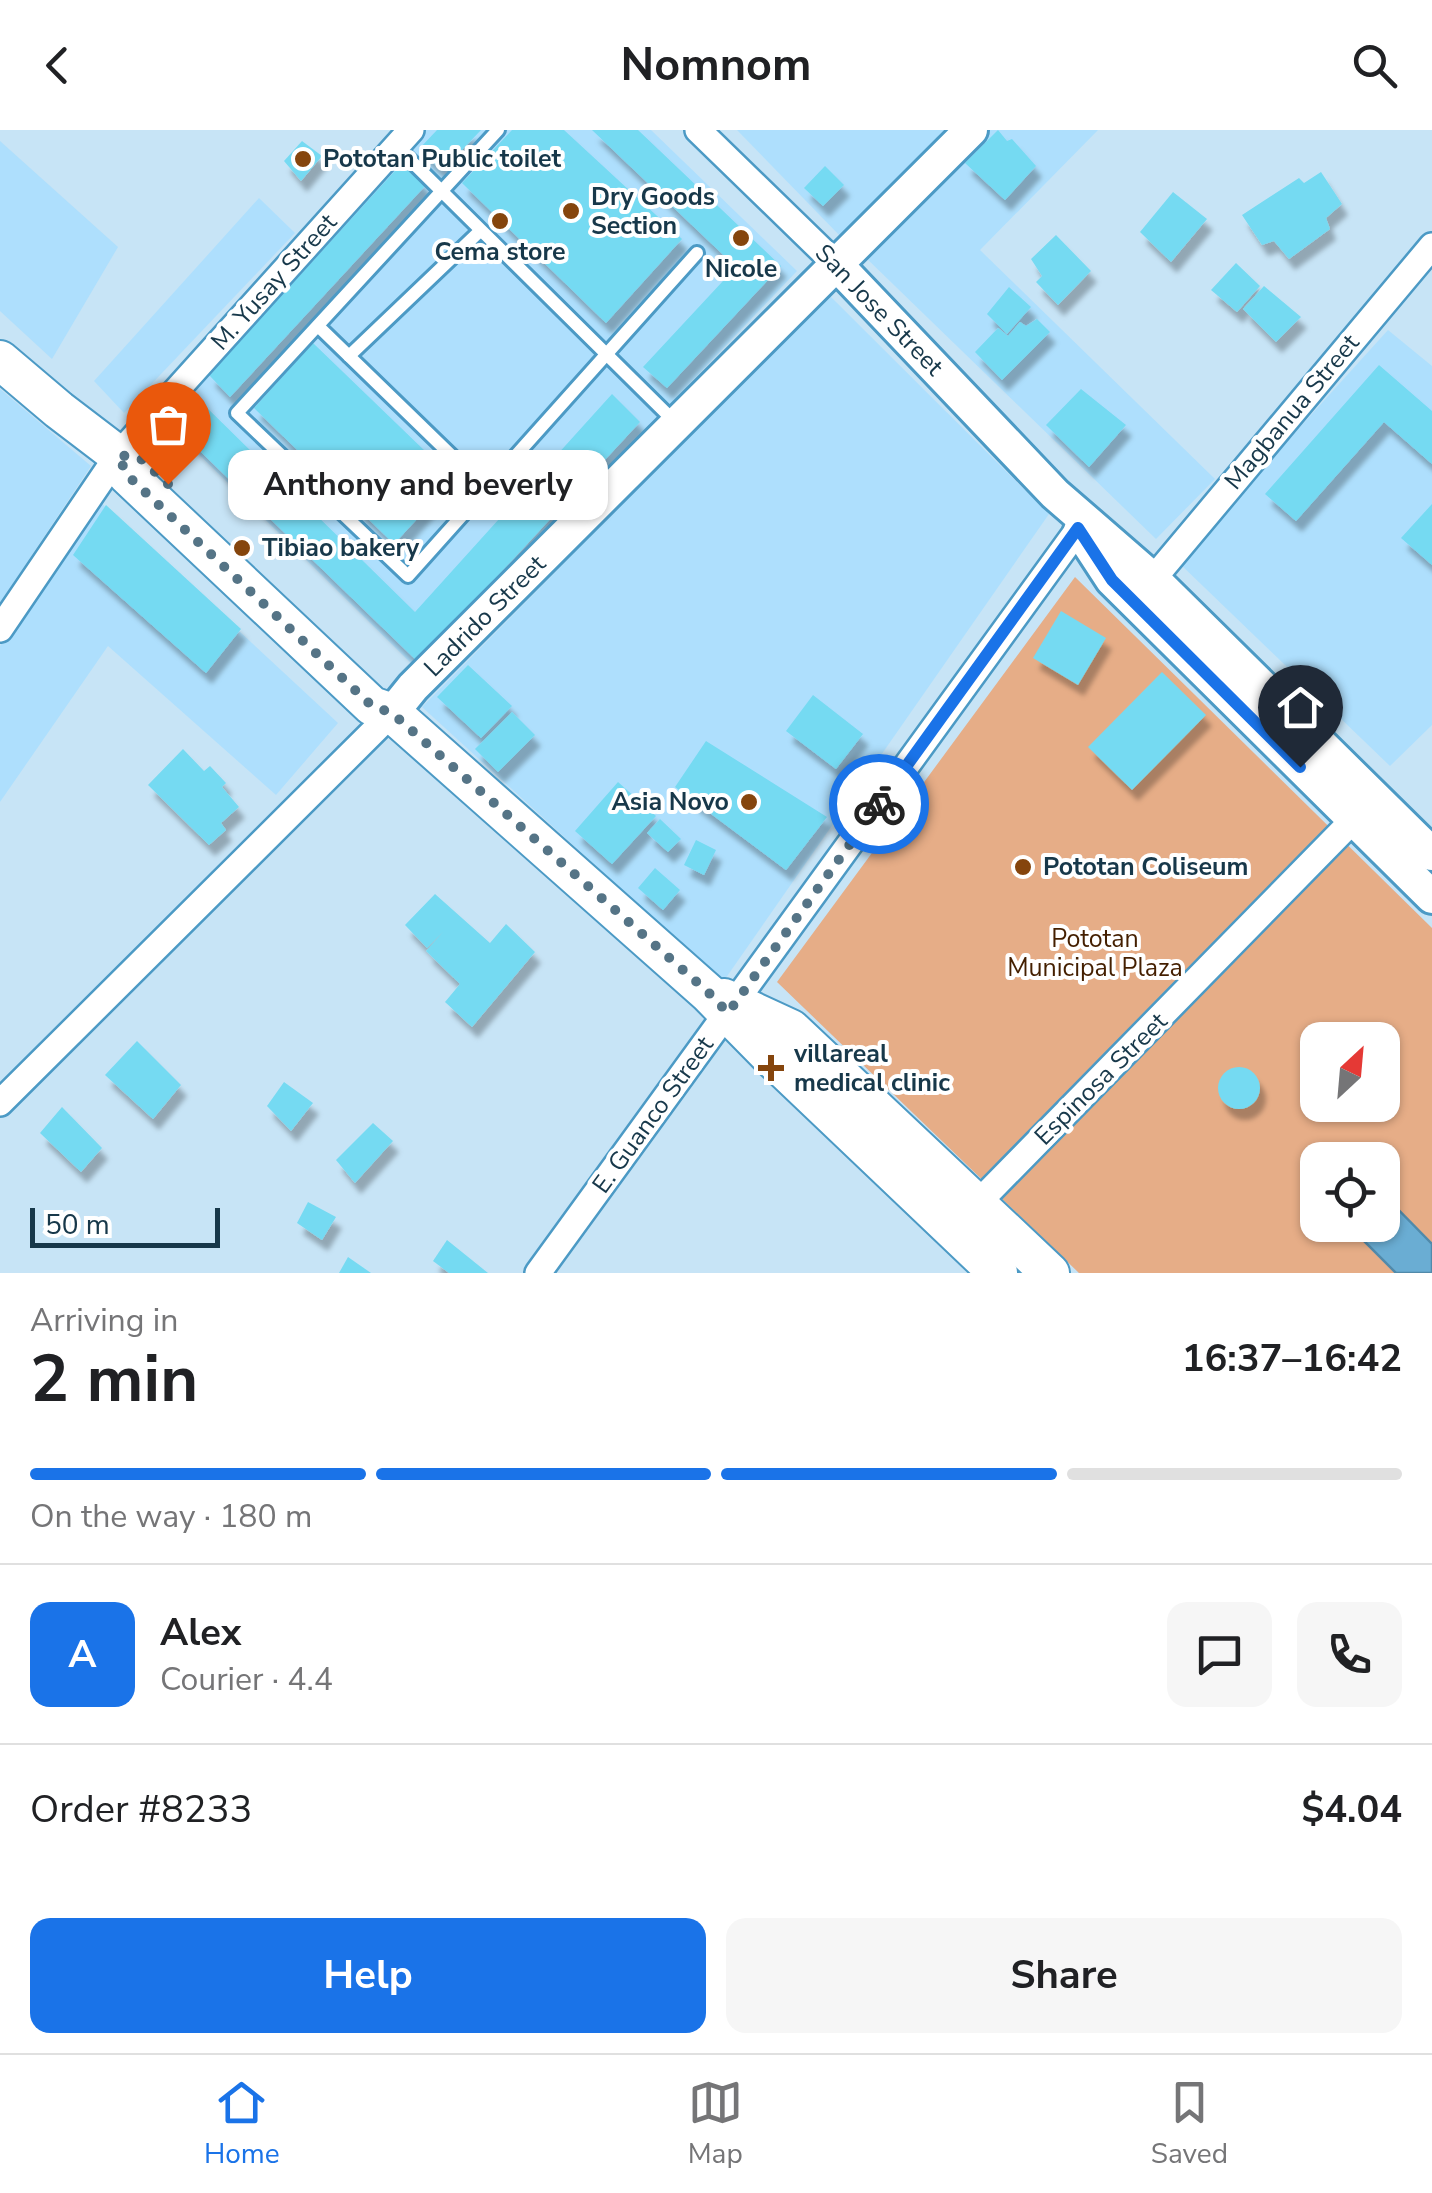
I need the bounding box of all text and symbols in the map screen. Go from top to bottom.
text: Nomnom [621,35,811,96]
icon: back [30,38,85,93]
icon: search [1347,38,1402,93]
place label: Pototan Public toilet [323,142,561,176]
marker: Pototan Public toilet [292,148,314,170]
place label: Dry Goods Section [591,180,715,243]
marker: Dry Goods Section [560,200,582,222]
street label: M. Yusay Street [203,206,345,358]
marker: Cema store [489,210,511,232]
marker: Nicole [730,227,752,249]
place label: Cema store [434,235,566,269]
street label: San Jose Street [807,237,951,384]
place label: Nicole [705,252,777,286]
street label: Magbanua Street [1217,327,1367,497]
pin [126,382,211,485]
icon: bag [141,397,196,452]
callout: Anthony and beverly [228,449,608,519]
text: Anthony and beverly [263,463,573,506]
place label: Tibiao bakery [262,531,420,565]
marker: Tibiao bakery [231,537,253,559]
street label: Ladrido Street [417,547,554,684]
pin [1258,665,1343,768]
icon: home [1273,680,1328,735]
courier [829,754,929,854]
icon: bike [852,777,907,832]
place label: Asia Novo [611,785,729,819]
marker: Asia Novo [738,791,760,813]
place label: Pototan Coliseum [1043,850,1248,884]
marker: Pototan Coliseum [1012,856,1034,878]
park label: Pototan Municipal Plaza [1007,922,1183,985]
street label: Espinosa Street [1027,1005,1175,1153]
north arrow [1300,1022,1400,1122]
map controls [1300,1022,1400,1242]
street label: E. Guanco Street [584,1029,722,1200]
place label: villareal medical clinic [793,1037,950,1100]
marker: villareal medical clinic [758,1055,784,1081]
button: locate [1300,1142,1400,1242]
scale bar [30,1203,220,1248]
text: 50 m [45,1206,110,1244]
text: Arriving in [30,1299,178,1342]
text: 16:37–16:42 [1182,1333,1402,1384]
text: 2 min [30,1335,198,1424]
text: On the way · 180 m [30,1495,312,1538]
button: chat [1167,1602,1272,1707]
button: phone [1297,1602,1402,1707]
text: Alex [160,1607,241,1658]
text: A [68,1629,97,1680]
text: Courier · 4.4 [160,1658,333,1701]
text: Order #8233 [30,1784,252,1835]
text: $4.04 [1301,1784,1402,1835]
button: Help [30,1918,706,2033]
button: Share [726,1918,1402,2033]
tab: Home [204,2075,280,2173]
tab: Map [688,2075,743,2173]
tab: Saved [1151,2075,1228,2173]

